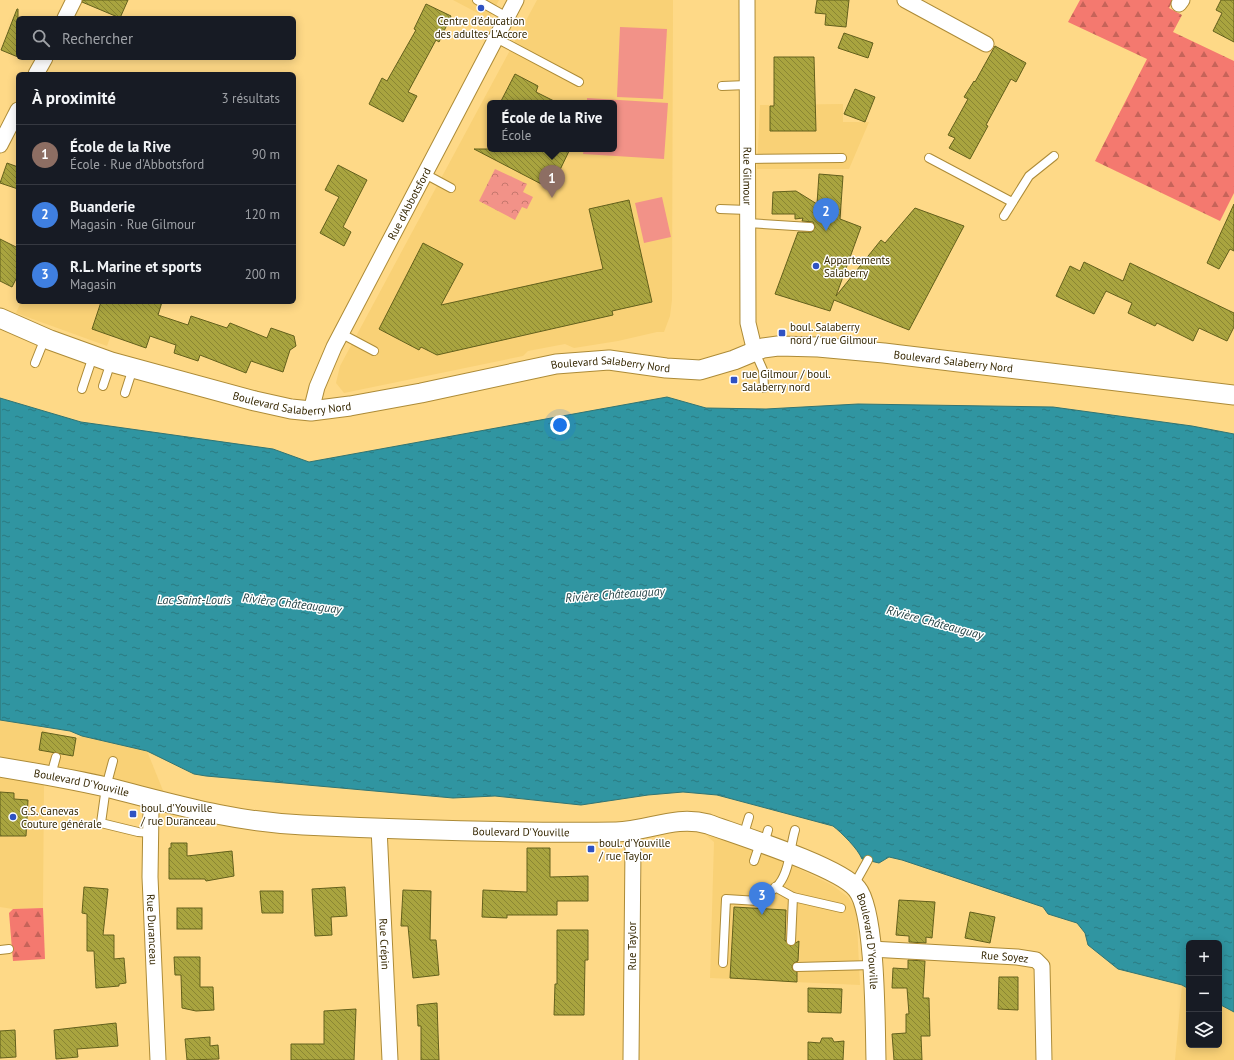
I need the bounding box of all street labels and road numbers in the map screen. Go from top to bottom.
street label: Rue Gilmour [740,147,755,205]
street label: Rue d'Abbotsford [384,165,434,242]
street label: Boulevard Salaberry Nord [893,347,1014,375]
street label: Boulevard Salaberry Nord [549,353,671,375]
street label: Boulevard Salaberry Nord [231,388,352,418]
street label: Boulevard D'Youville [33,766,131,800]
street label: Boulevard D'Youville [472,824,570,839]
street label: Boulevard D'Youville [854,891,881,990]
street label: Rue Duranceau [144,894,161,965]
street label: Rue Crépin [376,918,393,970]
street label: Rue Taylor [625,921,639,970]
street label: Rue Soyez [980,948,1030,966]

